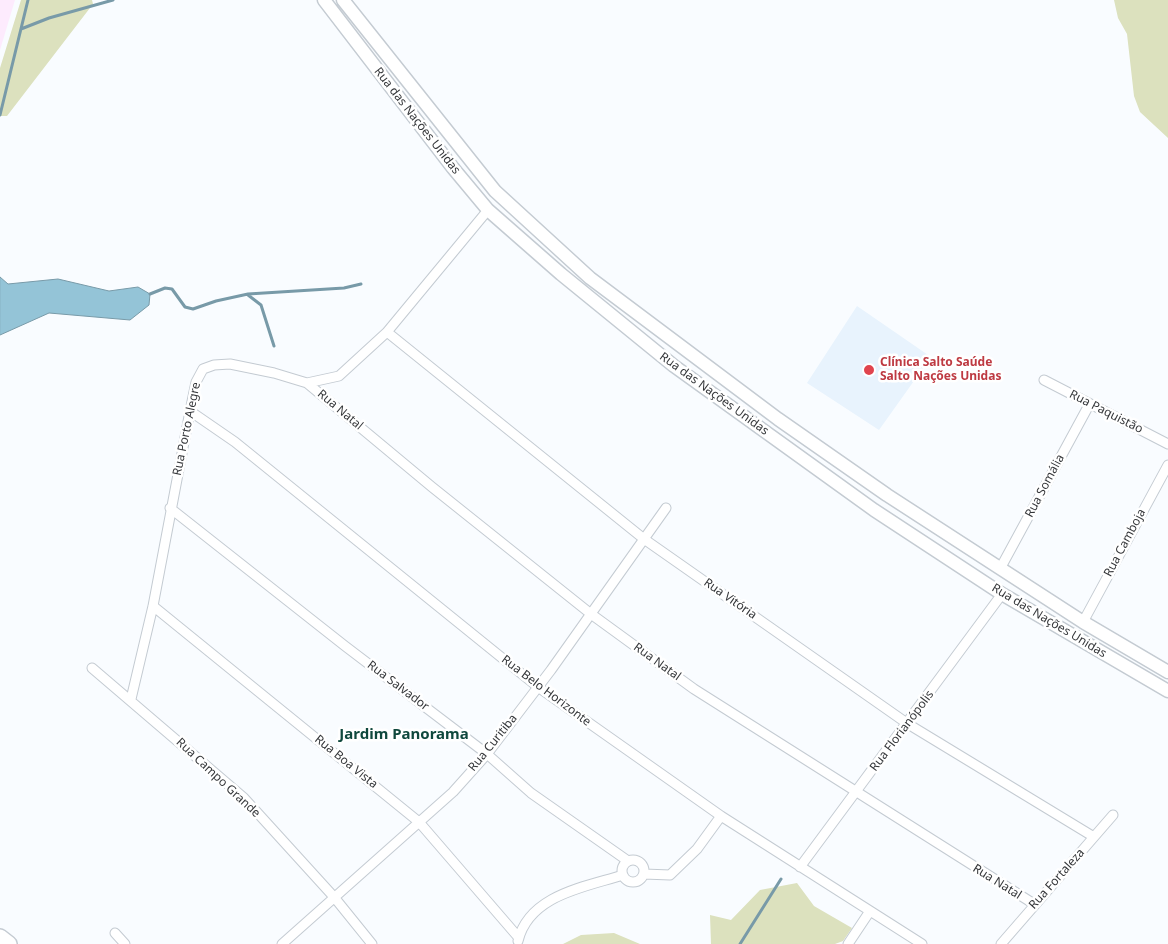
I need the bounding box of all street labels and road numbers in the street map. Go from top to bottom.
street label: Rua das Nações Unidas [371,65,463,177]
street label: Rua das Nações Unidas [657,350,771,438]
street label: Rua Porto Alegre [170,381,204,477]
street label: Rua Natal [314,387,366,433]
street label: Rua Paquistão [1067,387,1145,437]
street label: Rua Somália [1022,452,1068,520]
street label: Rua Camboja [1101,507,1149,579]
street label: Rua Vitória [701,575,759,623]
street label: Rua das Nações Unidas [989,581,1109,661]
street label: Rua Natal [631,640,683,684]
street label: Rua Belo Horizonte [498,653,594,729]
street label: Rua Salvador [364,658,432,714]
street label: Rua Florianópolis [867,688,937,774]
street label: Rua Curitiba [466,712,520,774]
street label: Rua Boa Vista [312,732,380,792]
street label: Rua Campo Grande [173,735,263,821]
street label: Rua Fortaleza [1026,846,1088,912]
street label: Rua Natal [970,861,1024,903]

